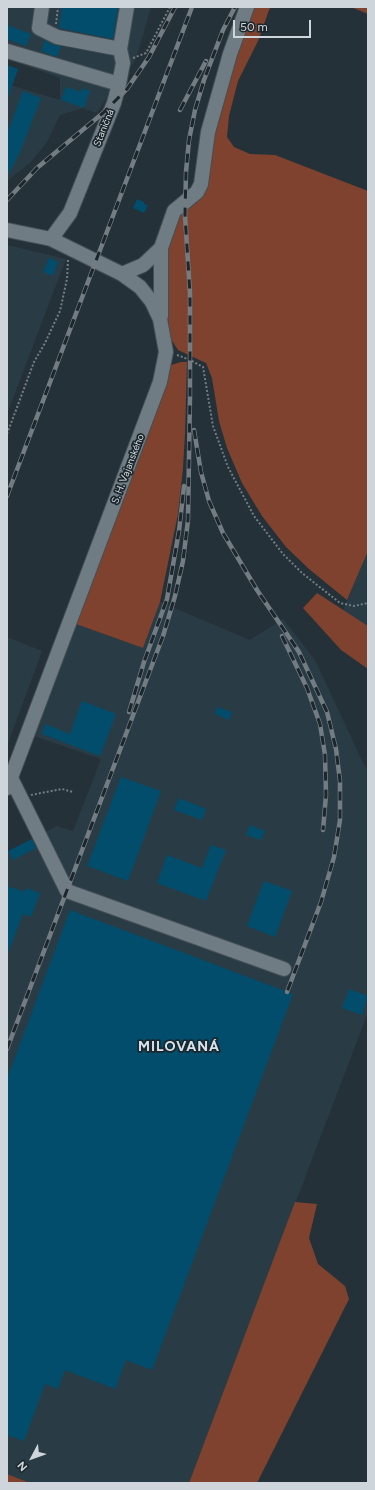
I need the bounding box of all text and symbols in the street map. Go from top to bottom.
scale bar [235,12,313,38]
text: 50 m [240,20,268,34]
street label: Staničná [91,108,117,148]
street label: S. H. Vajanského [109,432,147,506]
district label: MILOVANÁ [138,1039,220,1055]
north arrow [12,1438,52,1478]
text: N [15,1459,30,1474]

